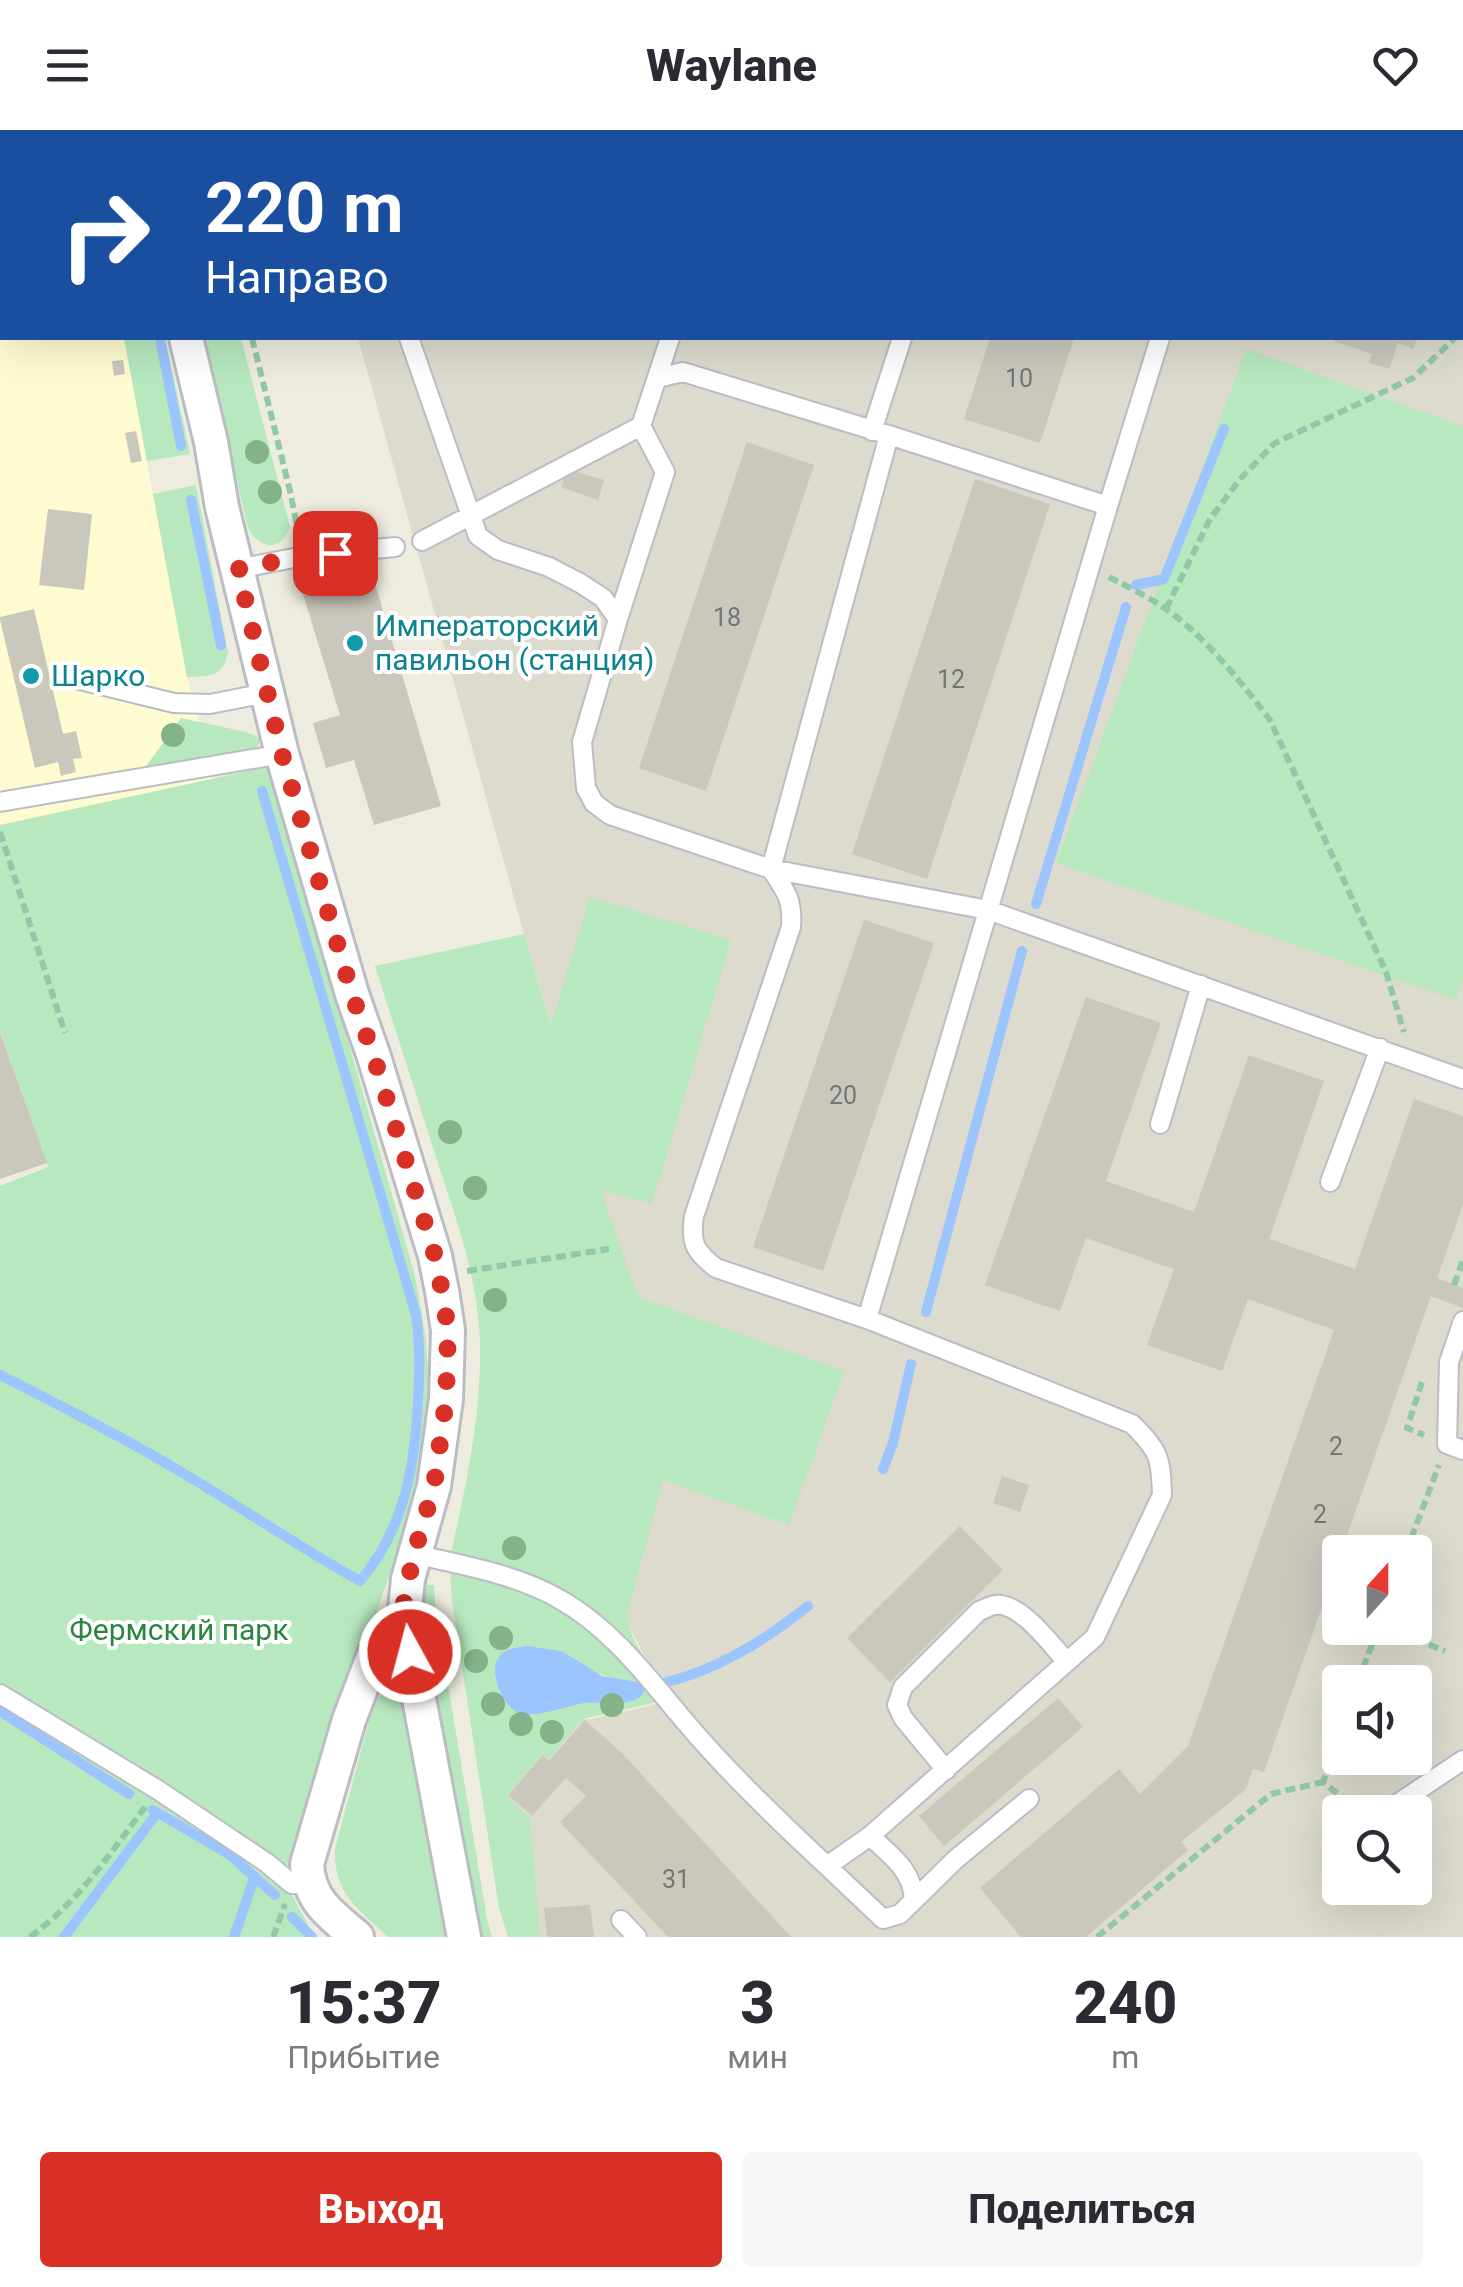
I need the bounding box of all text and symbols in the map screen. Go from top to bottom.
icon: menu [40,38,95,93]
icon: heart [1368,38,1423,93]
text: Waylane [646,39,817,92]
text: 220 m [205,167,404,249]
icon: right [40,170,170,300]
text: Направо [205,251,389,304]
house number: 10 [1005,364,1033,393]
pin [293,511,378,596]
icon: arrive [308,526,363,581]
house number: 18 [713,603,741,632]
place label: Императорский павильон (станция) [375,608,654,677]
marker: Императорский павильон (станция) [344,632,366,654]
place label: Шарко [51,658,145,693]
marker: Шарко [20,665,42,687]
house number: 12 [937,665,965,694]
house number: 20 [829,1081,857,1110]
house number: 2 [1329,1432,1343,1461]
house number: 2 [1313,1500,1327,1529]
north arrow [1322,1535,1432,1645]
map controls [1322,1535,1432,1905]
position arrow [358,1600,462,1704]
park label: Фермский парк [70,1612,288,1647]
button: sound [1322,1665,1432,1775]
button: search [1322,1795,1432,1905]
house number: 31 [662,1865,690,1894]
text: 15:37 [286,1967,442,2038]
text: 3 [740,1967,775,2038]
text: 240 [1073,1967,1177,2038]
text: Прибытие [287,2038,440,2076]
text: мин [727,2038,788,2076]
text: m [1111,2038,1139,2076]
button: Выход [40,2152,722,2267]
button: Поделиться [742,2152,1423,2267]

